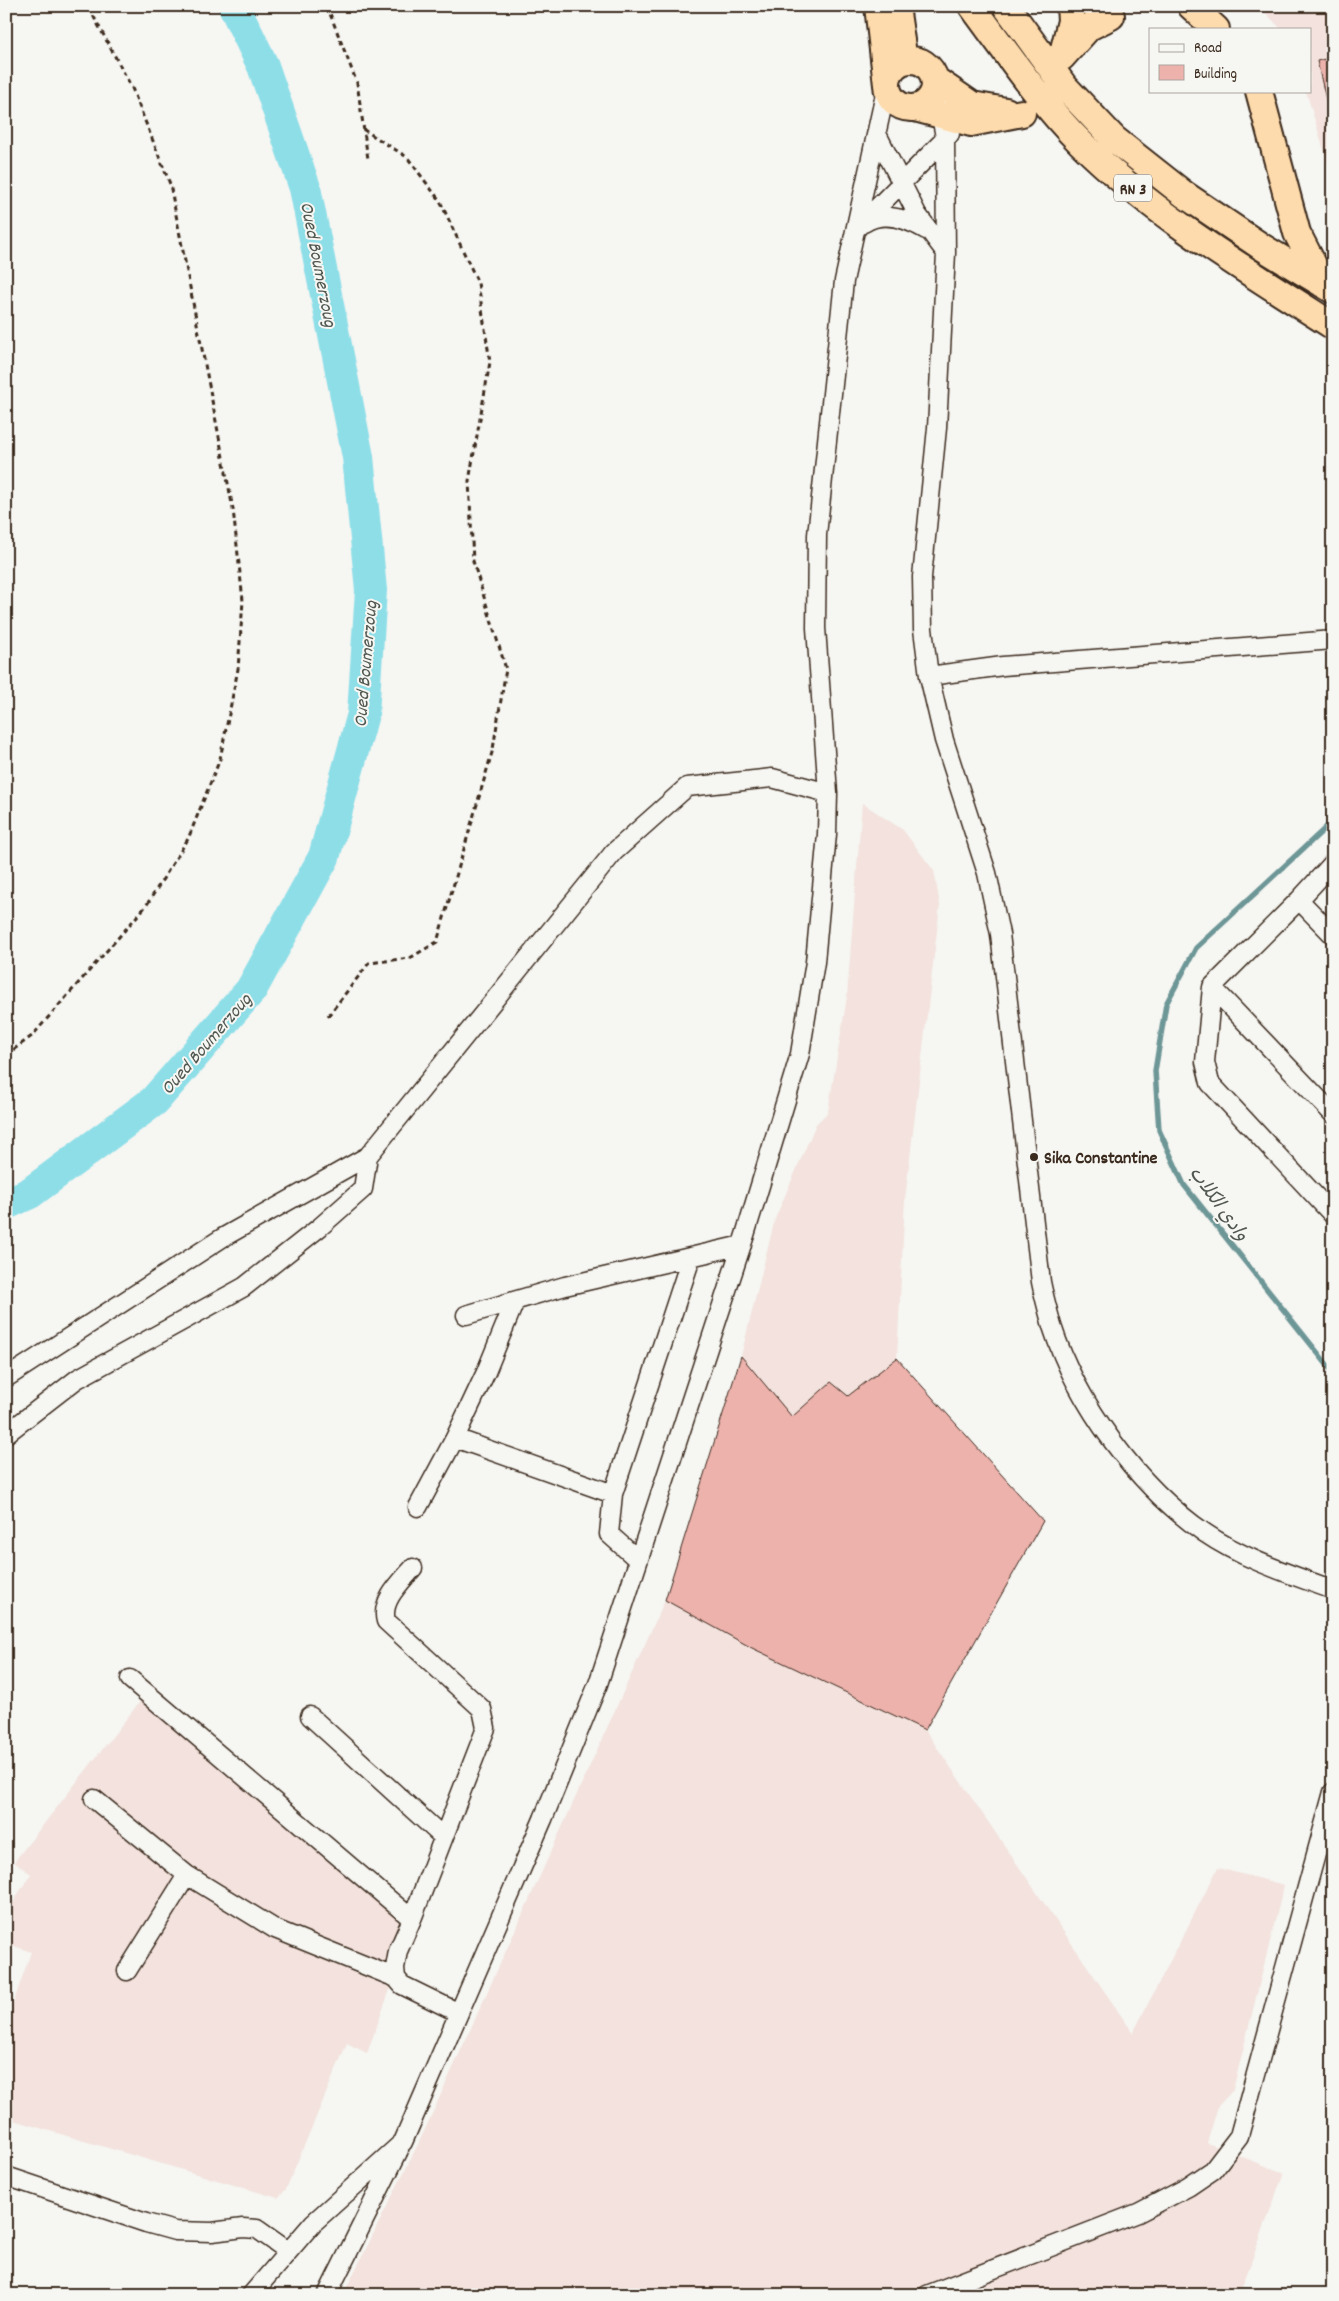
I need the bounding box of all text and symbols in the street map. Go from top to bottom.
legend [1149,28,1312,92]
text: Road [1194,38,1222,60]
text: Building [1194,64,1237,86]
road number: RN 3 [1114,174,1152,202]
water label: Oued Boumerzoug [291,200,342,330]
water label: Oued Boumerzoug [349,599,387,729]
water label: Oued Boumerzoug [156,988,260,1102]
place label: Sika Constantine [1044,1147,1158,1172]
marker: Sika Constantine [1028,1151,1040,1163]
water label: وادي الكلاب [1181,1162,1254,1248]

